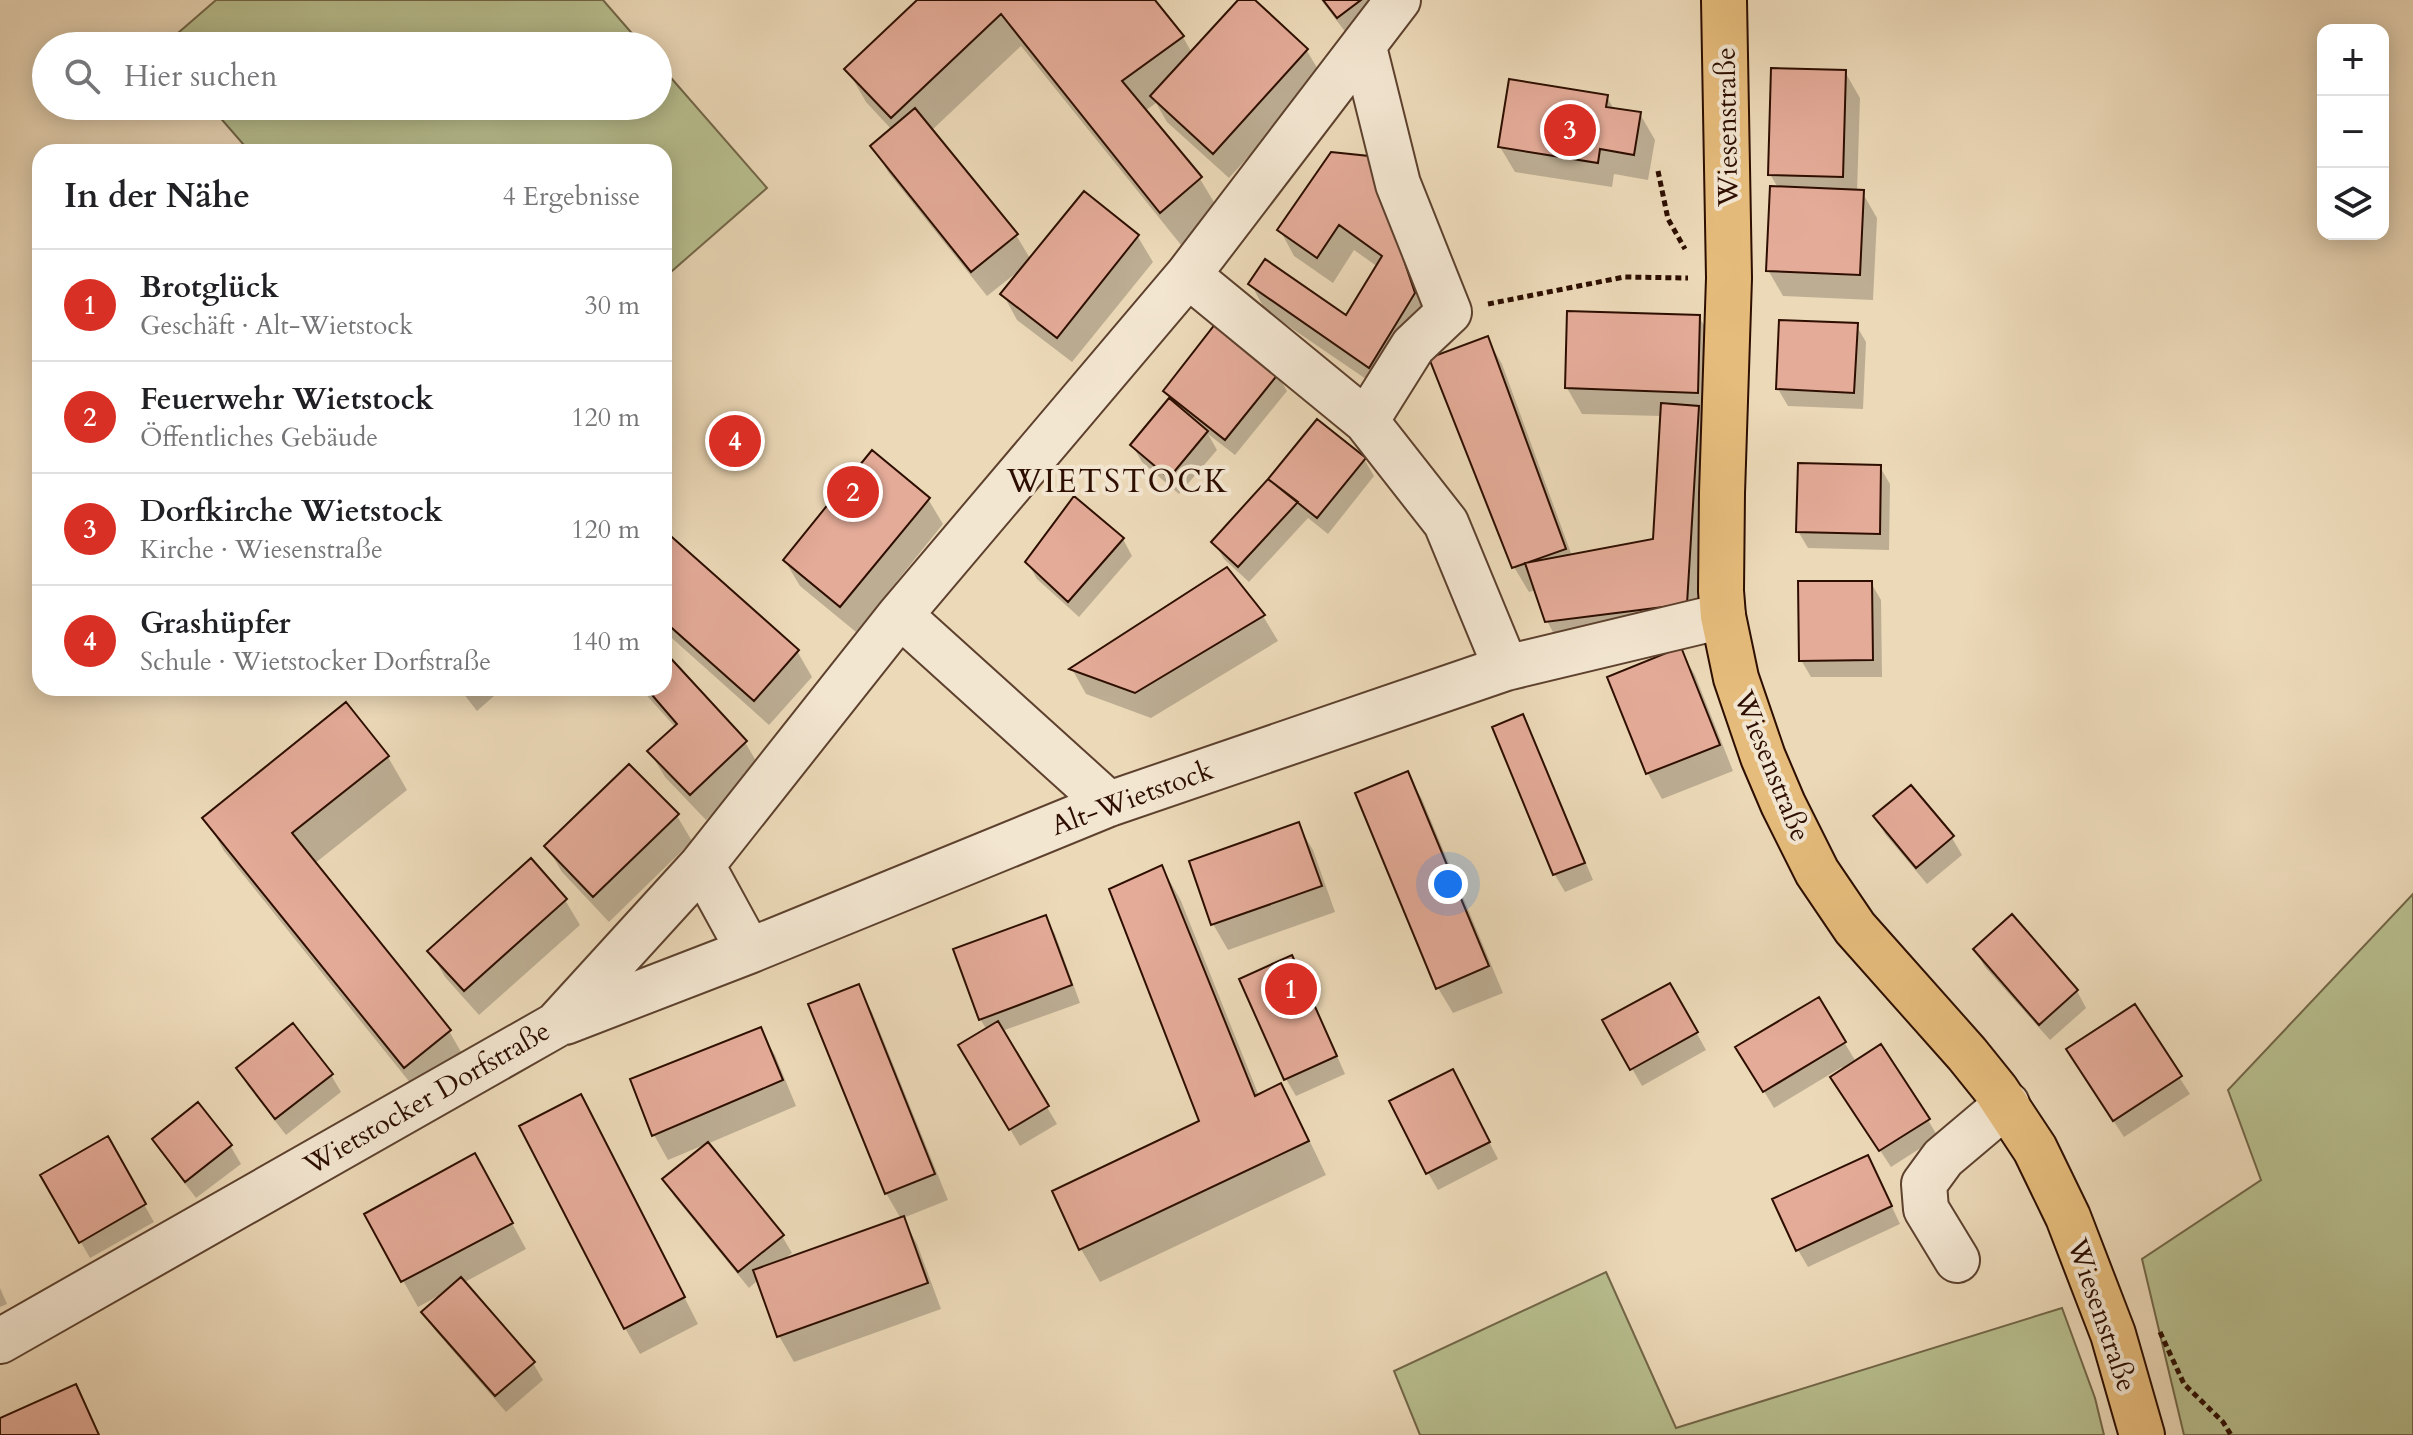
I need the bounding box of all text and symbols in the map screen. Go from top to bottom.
map controls [2317,24,2389,240]
button: + [2317,24,2389,96]
search box [32,32,672,120]
street label: Wiesenstraße [1707,47,1747,208]
icon: search [60,54,104,98]
text: Hier suchen [124,56,277,97]
button: − [2317,96,2389,168]
pin: 3 [1544,100,1596,160]
button: layers [2317,168,2389,240]
text: In der Nähe [64,173,250,219]
text: 4 Ergebnisse [503,179,640,214]
text: Brotglück [140,267,279,308]
text: 1 [83,288,97,323]
text: 30 m [584,288,640,323]
text: Geschäft · Alt-Wietstock [140,308,413,343]
text: Feuerwehr Wietstock [140,379,434,420]
text: 2 [83,400,97,435]
text: 120 m [571,400,640,435]
pin: 4 [709,411,761,471]
text: Öffentliches Gebäude [140,420,378,455]
district label: WIETSTOCK [1006,460,1229,504]
pin: 2 [827,462,879,522]
text: Dorfkirche Wietstock [140,491,443,532]
text: 3 [83,512,97,547]
text: 120 m [571,512,640,547]
text: Kirche · Wiesenstraße [140,532,383,567]
text: Grashüpfer [140,603,291,644]
text: 4 [83,624,97,659]
text: 140 m [571,624,640,659]
text: Schule · Wietstocker Dorfstraße [140,644,491,679]
street label: Wiesenstraße [1724,684,1819,847]
street label: Alt-Wietstock [1046,751,1218,845]
your location [1428,864,1468,904]
pin: 1 [1265,959,1317,1019]
street label: Wietstocker Dorfstraße [296,1012,557,1185]
street label: Wiesenstraße [2058,1232,2146,1397]

